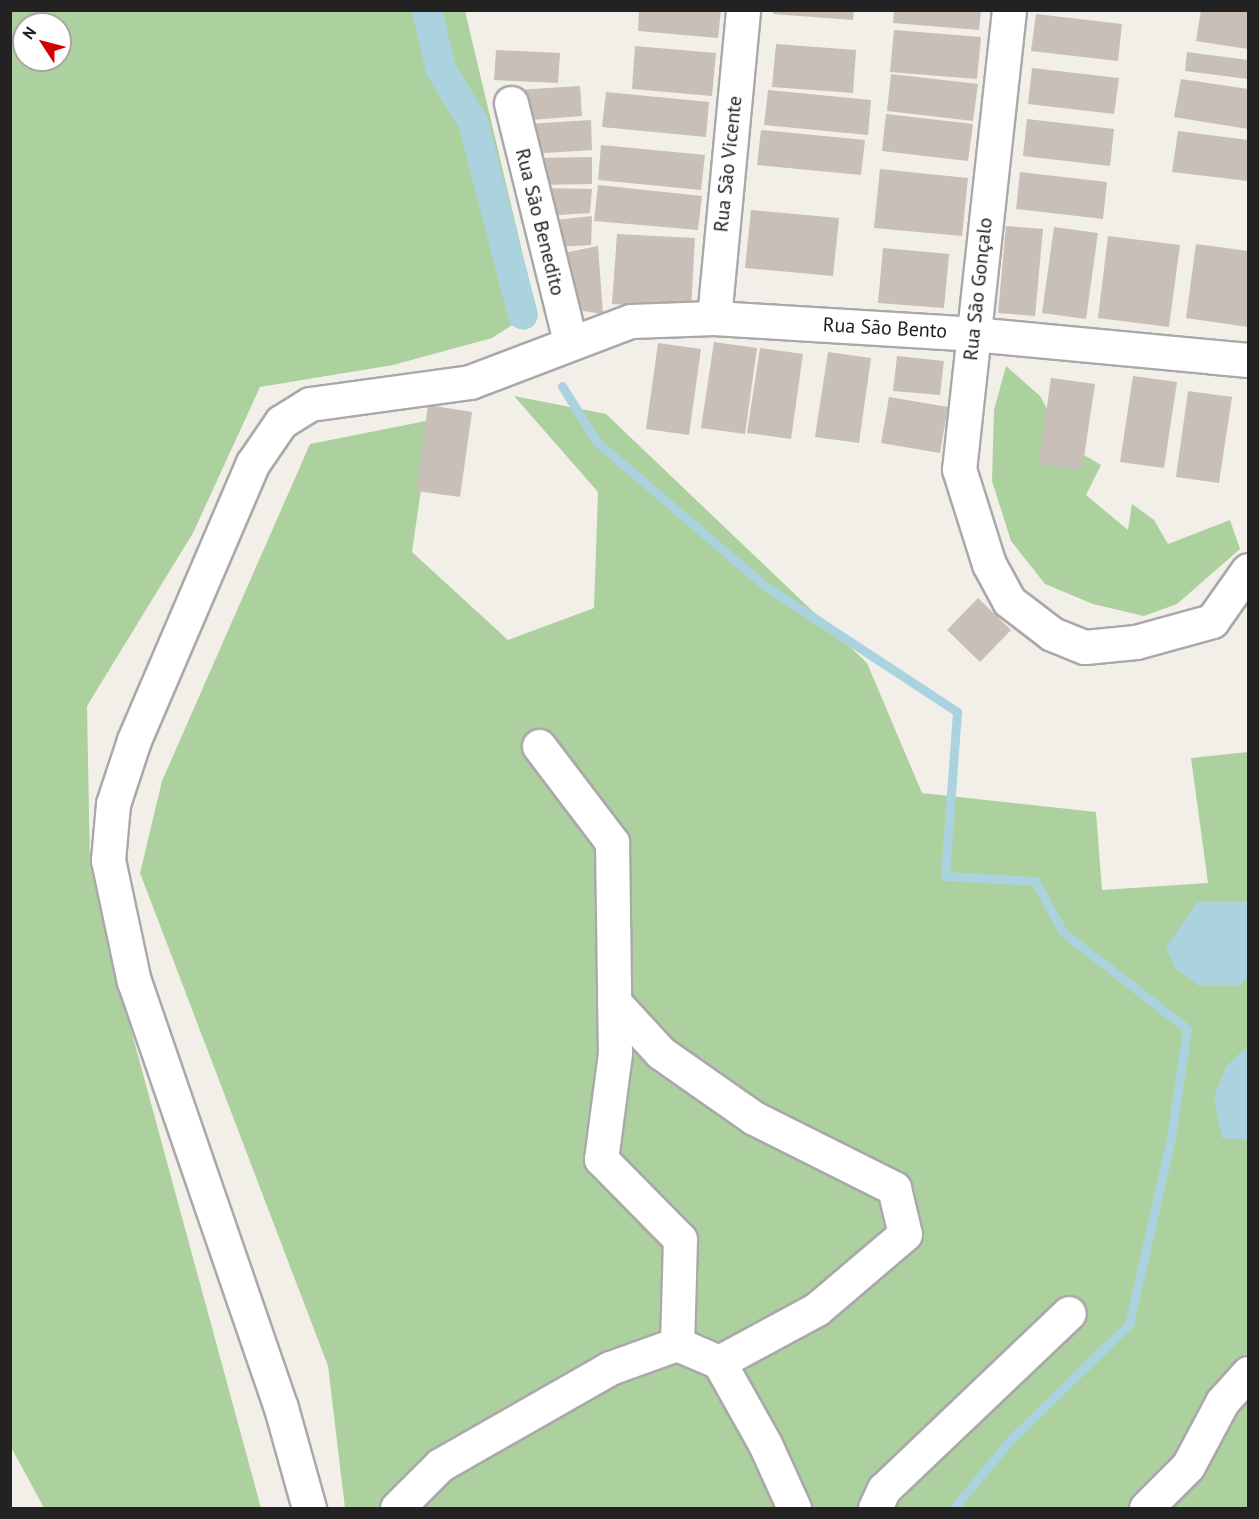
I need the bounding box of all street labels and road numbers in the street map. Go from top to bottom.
street label: Rua São Vicente [709,94,747,234]
street label: Rua São Benedito [510,146,570,298]
street label: Rua São Gonçalo [959,216,997,362]
street label: Rua São Bento [822,313,948,343]

